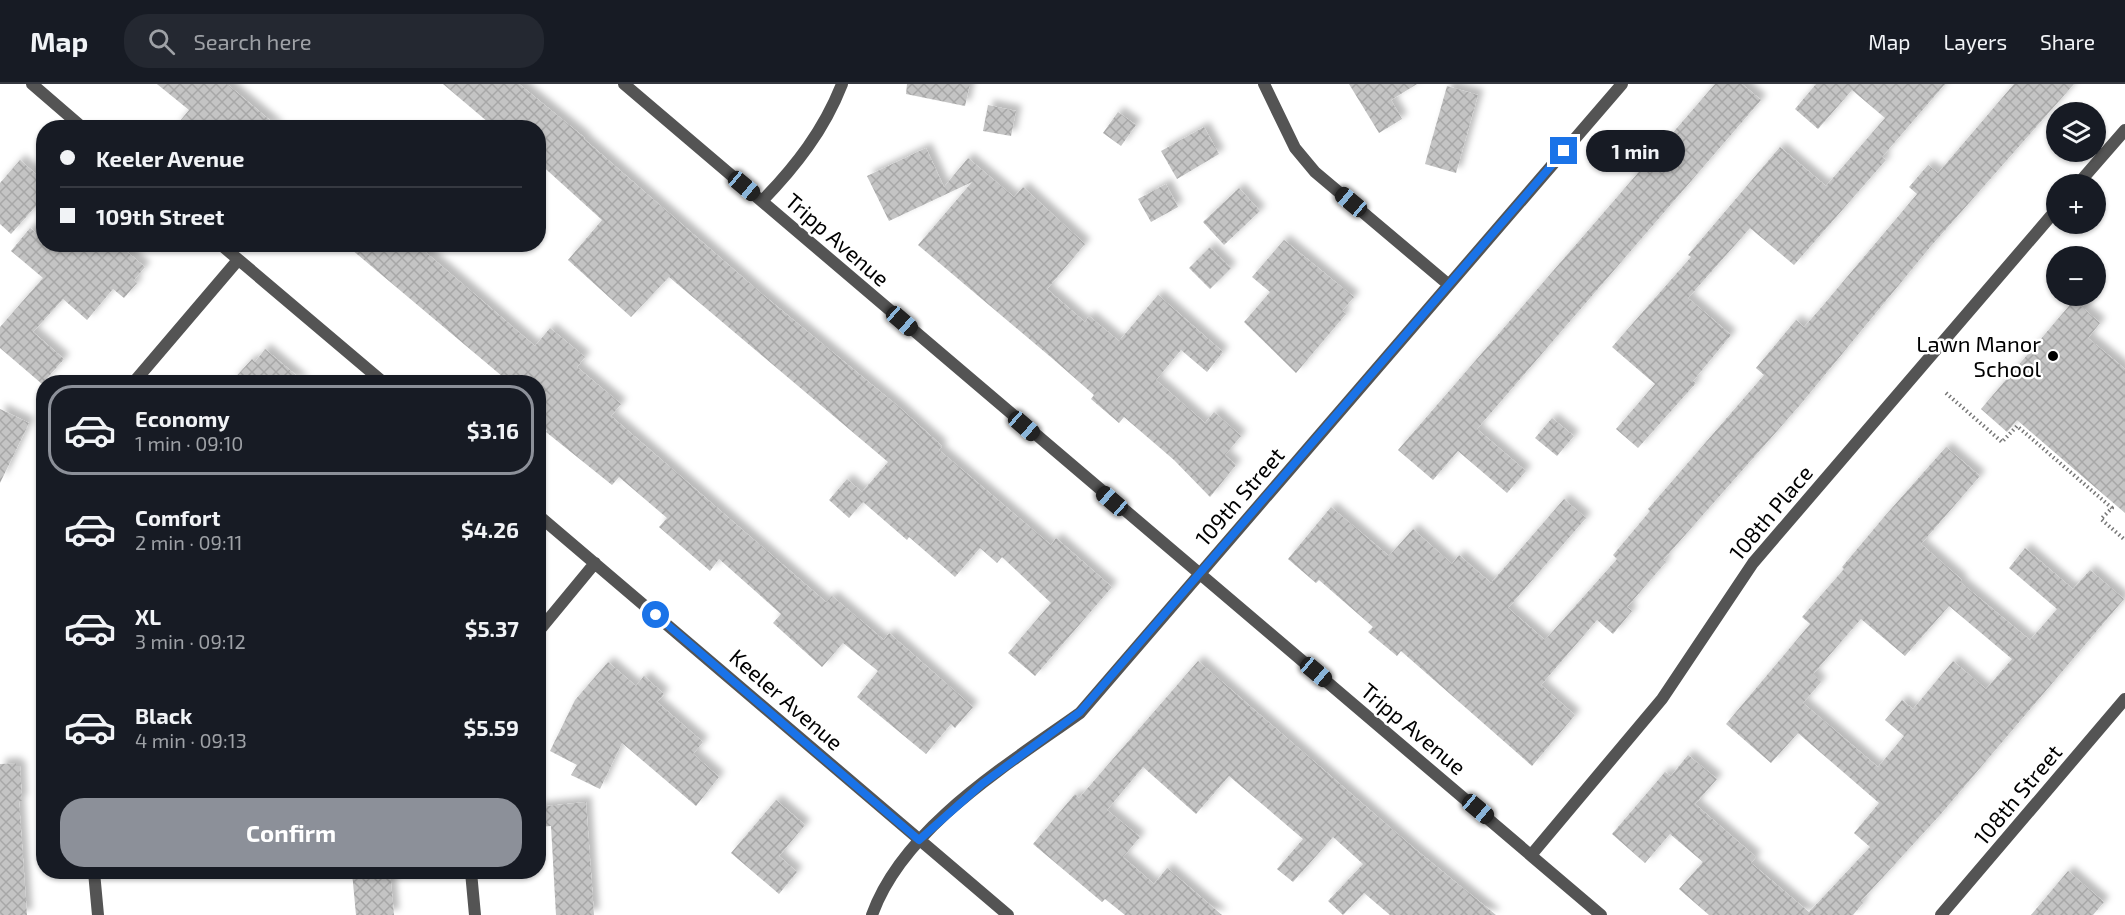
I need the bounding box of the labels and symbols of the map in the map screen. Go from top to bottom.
callout: 1 min [1585,130,1684,172]
route end [1550,137,1577,164]
car [724,168,764,204]
car [1331,184,1371,220]
street label: Tripp Avenue [781,187,895,291]
car [883,302,921,340]
place label: Lawn Manor School [1916,330,2041,381]
marker: Lawn Manor School [2046,349,2060,363]
car [1005,407,1043,445]
street label: 109th Street [1189,441,1289,551]
street label: 108th Place [1723,459,1817,565]
car [1093,482,1131,520]
route start [642,601,669,628]
street label: Keeler Avenue [725,643,849,755]
car [1296,654,1336,690]
street label: Tripp Avenue [1356,677,1472,779]
street label: 108th Street [1968,739,2066,849]
car [1458,791,1498,827]

